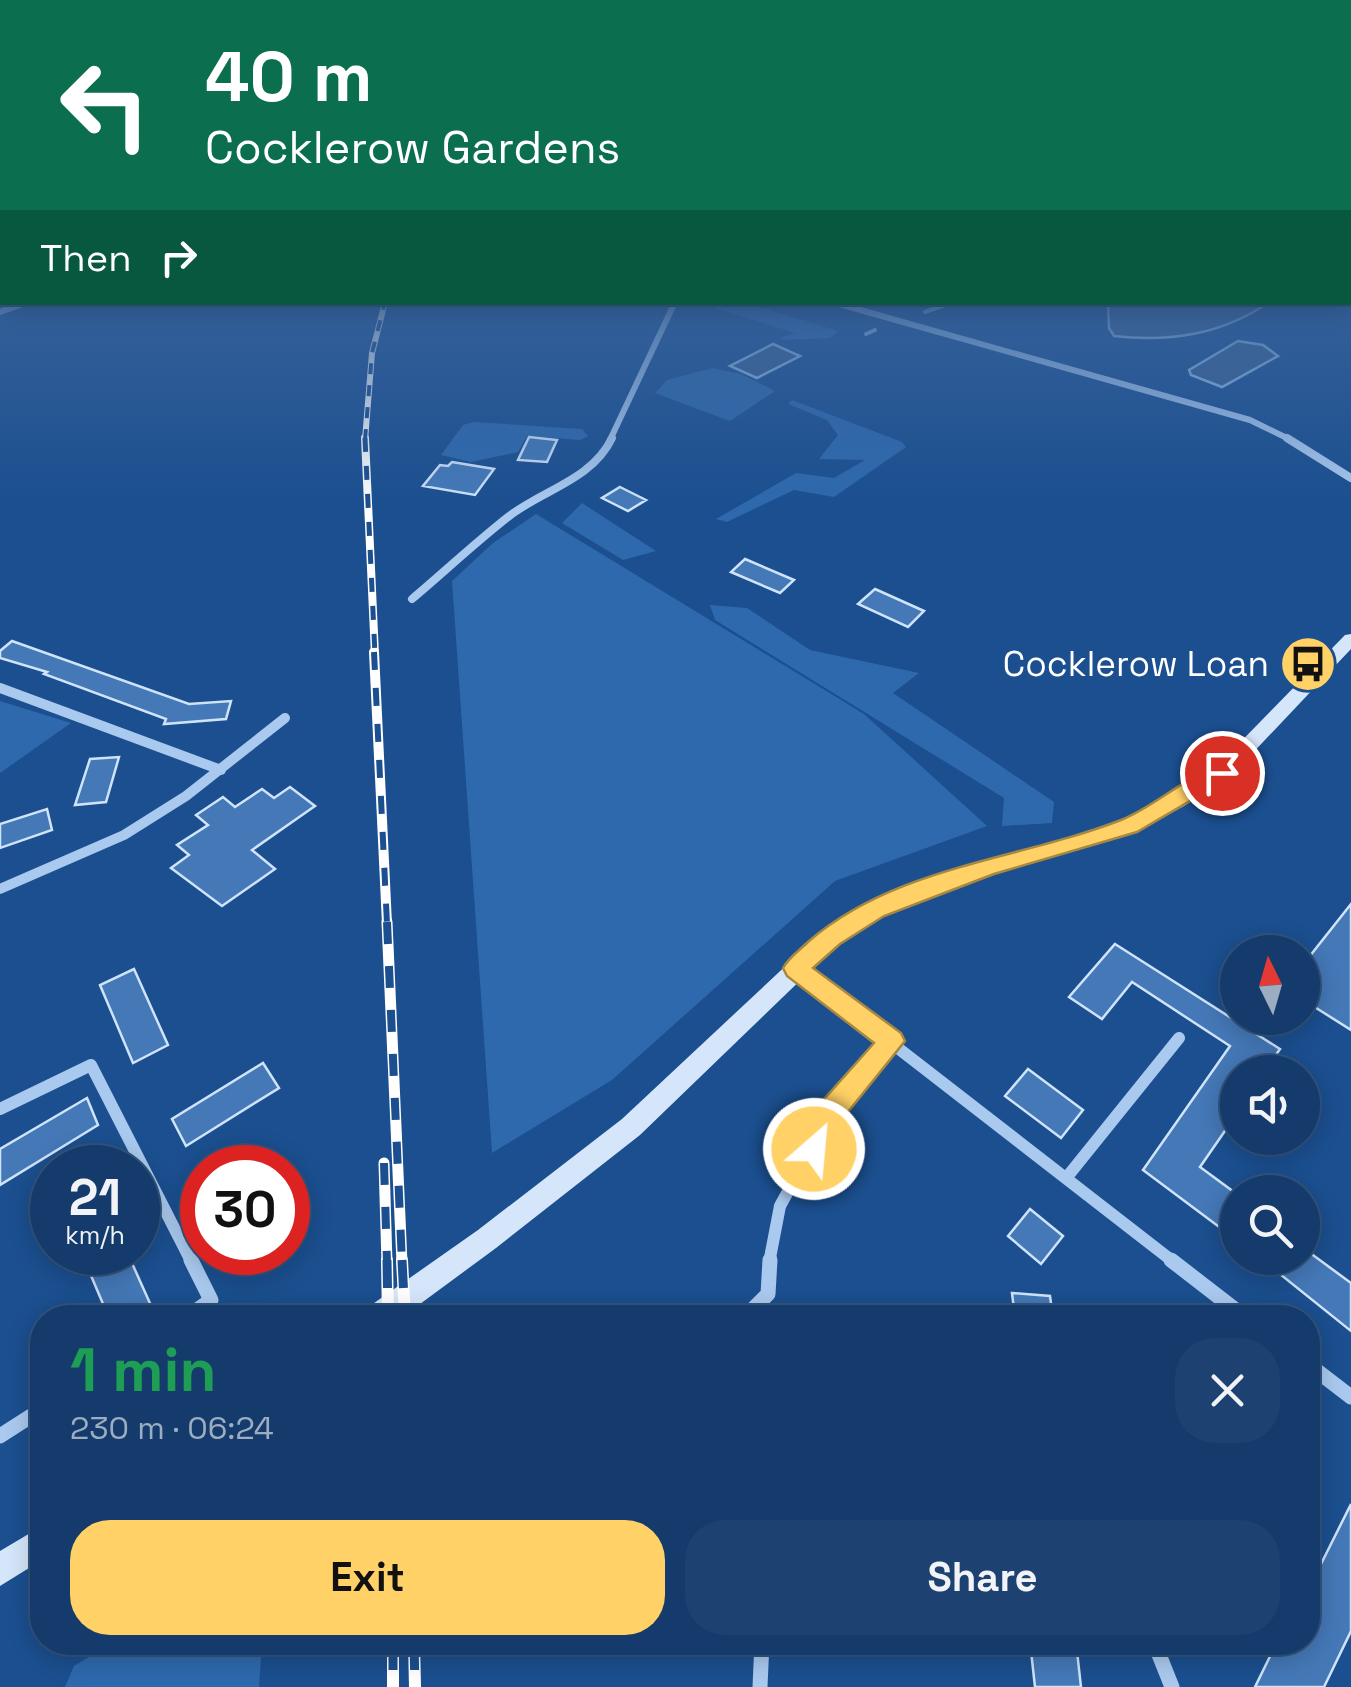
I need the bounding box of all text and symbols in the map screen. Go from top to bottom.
text: 40 m [205,32,372,121]
icon: left [40,40,170,170]
text: Cocklerow Gardens [205,119,620,176]
icon: right [151,230,206,285]
text: Then [40,234,131,282]
bus stop icon: Cocklerow Loan [1278,634,1338,694]
place label: Cocklerow Loan [1003,642,1269,686]
pin [1180,731,1265,816]
icon: arrive [1195,746,1250,801]
north arrow [1220,935,1320,1035]
map controls [1220,935,1320,1275]
button: sound [1220,1055,1320,1155]
position arrow [762,1097,866,1201]
speed limit sign: 30 [180,1145,310,1275]
text: 21 [69,1166,121,1230]
button: search [1220,1175,1320,1275]
text: km/h [65,1219,125,1251]
text: 1 min [70,1332,217,1409]
button: close [1175,1338,1280,1443]
text: 230 m · 06:24 [70,1408,274,1448]
button: Exit [70,1520,665,1635]
button: Share [685,1520,1280,1635]

